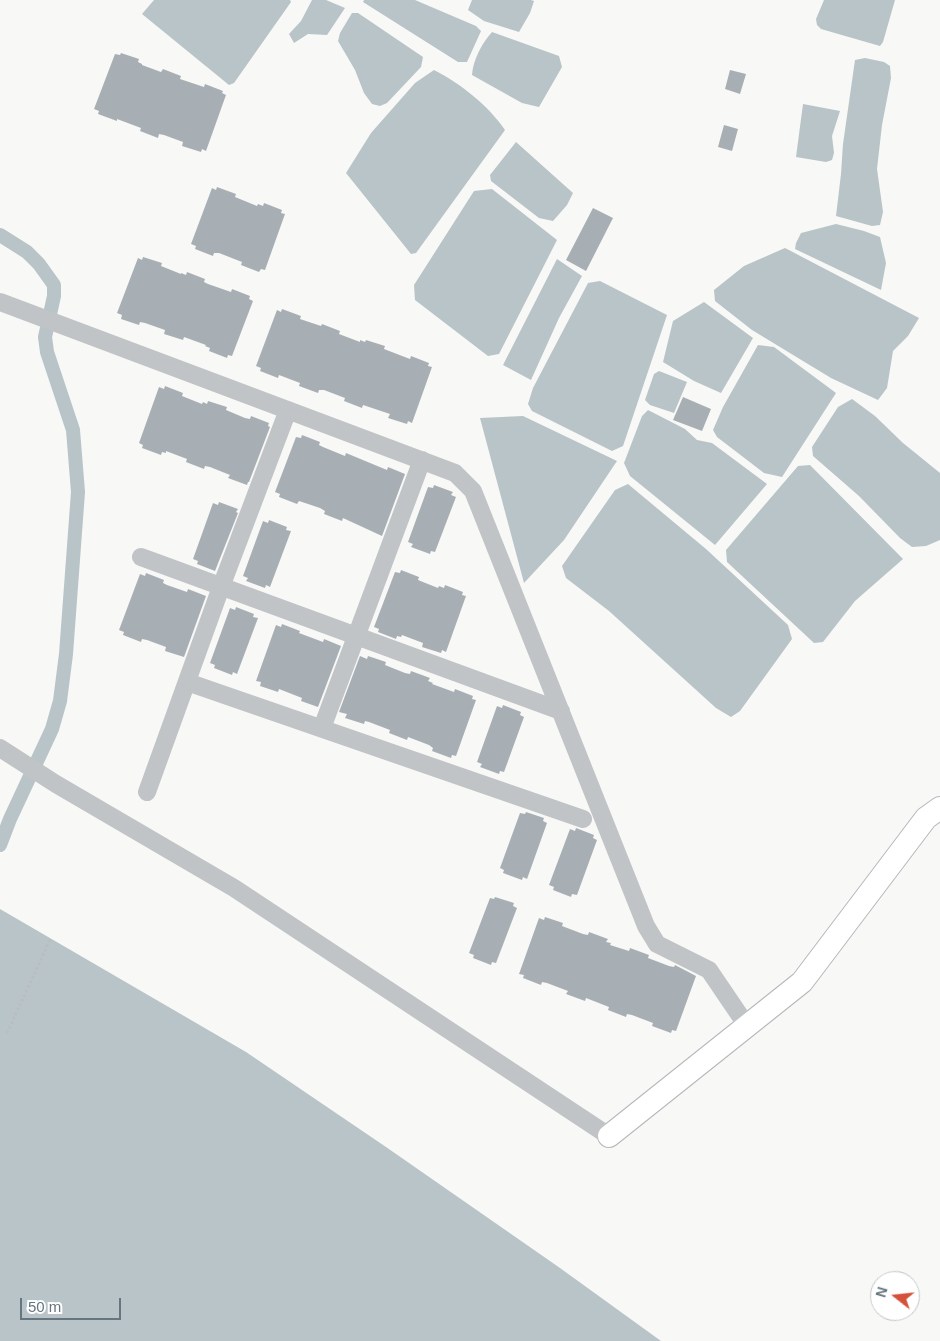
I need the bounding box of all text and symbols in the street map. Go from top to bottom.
north arrow [870,1271,920,1321]
text: N [872,1285,891,1299]
scale bar [22,1288,124,1320]
text: 50 m [28,1298,61,1315]

